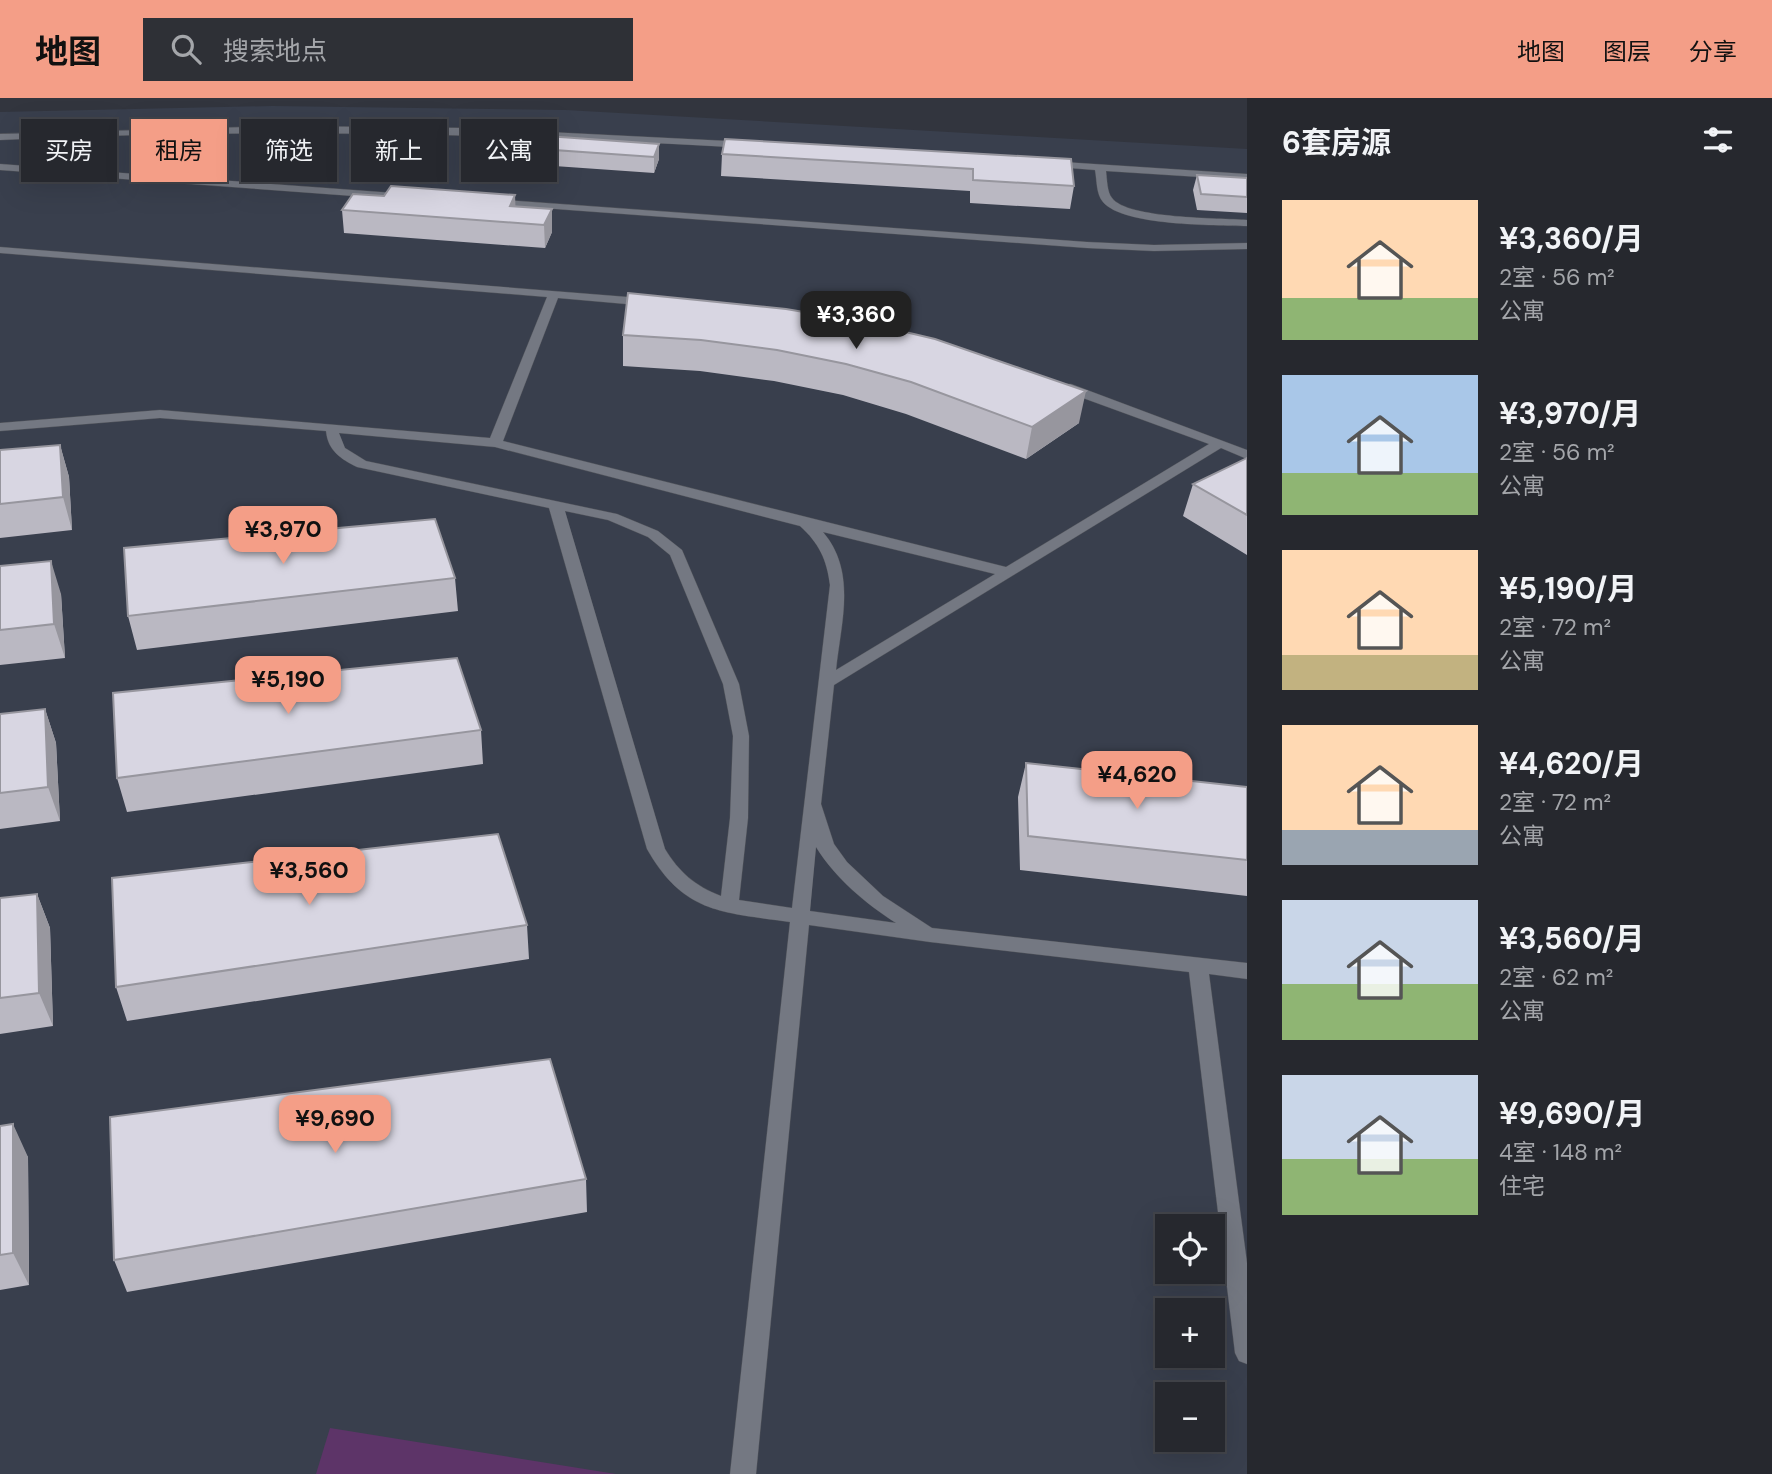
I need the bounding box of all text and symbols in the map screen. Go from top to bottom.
search box [143,18,633,81]
text: 地图 [35,30,101,73]
icon: search [167,30,205,68]
text: 搜索地点 [223,34,327,68]
text: 地图 [1517,36,1565,67]
text: 图层 [1603,36,1651,67]
text: 分享 [1689,36,1737,67]
chip: 买房 [21,119,117,182]
chip: 租房 [131,119,227,182]
chip: 筛选 [241,119,337,182]
chip: 新上 [351,119,447,182]
chip: 公寓 [461,119,557,182]
icon: filters [1699,121,1737,159]
text: 6套房源 [1282,123,1391,162]
text: ¥3,360/月 [1499,219,1644,258]
icon: home [1338,228,1422,312]
text: 2室 · 56 m² [1499,262,1615,292]
pin: ¥3,360 [799,292,913,351]
text: 公寓 [1499,296,1545,326]
text: ¥3,360 [816,299,896,329]
text: ¥3,970/月 [1499,394,1641,433]
icon: home [1338,403,1422,487]
text: 2室 · 56 m² [1499,437,1615,467]
text: 公寓 [1499,471,1545,501]
pin: ¥3,970 [226,506,340,566]
text: ¥3,970 [244,514,322,544]
text: ¥5,190/月 [1499,569,1637,608]
icon: home [1338,578,1422,662]
text: 2室 · 72 m² [1499,612,1611,642]
text: 公寓 [1499,646,1545,676]
pin: ¥5,190 [231,656,345,716]
text: ¥5,190 [251,664,325,694]
text: ¥4,620/月 [1499,744,1644,783]
pin: ¥4,620 [1080,752,1194,811]
icon: home [1338,753,1422,837]
text: ¥4,620 [1097,759,1177,789]
text: 2室 · 72 m² [1499,787,1611,817]
text: 公寓 [1499,821,1545,851]
pin: ¥3,560 [252,848,366,907]
text: ¥3,560 [269,855,349,885]
text: ¥3,560/月 [1499,919,1644,958]
icon: home [1338,928,1422,1012]
text: 2室 · 62 m² [1499,962,1613,992]
text: 公寓 [1499,996,1545,1026]
text: ¥9,690/月 [1499,1094,1645,1133]
pin: ¥9,690 [278,1096,392,1155]
text: ¥9,690 [295,1103,375,1133]
icon: home [1338,1103,1422,1187]
text: 4室 · 148 m² [1499,1137,1622,1167]
text: 住宅 [1499,1171,1545,1201]
map controls [1155,1214,1225,1452]
button: locate [1155,1214,1225,1284]
button: + [1155,1298,1225,1368]
button: − [1155,1382,1225,1452]

